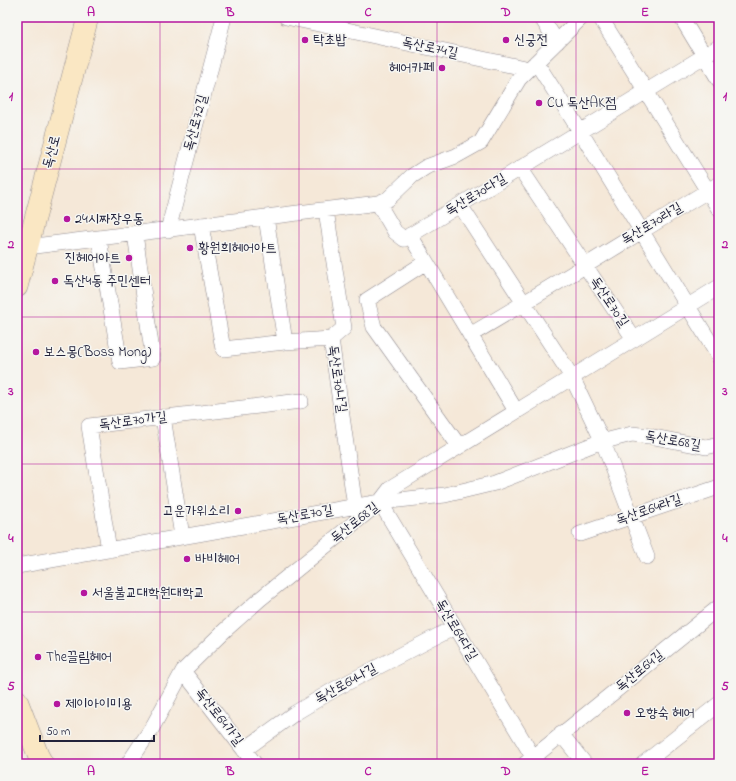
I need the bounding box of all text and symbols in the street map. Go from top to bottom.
text: A [87,3,95,22]
text: B [225,3,235,22]
text: C [364,3,372,22]
text: D [500,3,511,22]
text: E [641,3,649,22]
place label: 탁초밥 [313,30,348,51]
place label: 신궁전 [514,30,548,51]
street label: 독산로74길 [400,32,461,64]
marker: 탁초밥 [300,35,310,45]
marker: 신궁전 [501,35,511,45]
place label: 헤어카페 [389,58,434,79]
marker: 헤어카페 [437,63,447,73]
text: 1 [9,87,14,106]
text: 1 [723,87,728,106]
street label: 독산로72길 [178,92,214,154]
place label: CU 독산AK점 [547,93,616,114]
marker: CU 독산AK점 [534,98,544,108]
street label: 독산로 [37,133,67,171]
street label: 독산로70다길 [441,168,511,222]
street label: 독산로70라길 [617,197,687,251]
place label: 24시짜장우동 [75,209,144,230]
marker: 24시짜장우동 [62,214,72,224]
text: 2 [7,235,15,254]
text: 2 [721,235,729,254]
place label: 황원희헤어아트 [198,238,277,259]
marker: 황원희헤어아트 [185,243,195,253]
place label: 진헤어아트 [65,248,121,269]
marker: 진헤어아트 [124,253,134,263]
place label: 독산4동 주민센터 [63,271,151,292]
street label: 독산로70길 [584,273,634,332]
marker: 독산4동 주민센터 [50,276,60,286]
place label: 보스몽(Boss Mong) [44,342,151,364]
street label: 독산로70나길 [322,344,352,415]
marker: 보스몽(Boss Mong) [31,347,41,357]
text: 3 [7,382,14,401]
text: 3 [721,382,728,401]
street label: 독산로70가길 [98,406,169,436]
street label: 독산로68길 [643,426,703,456]
street label: 독산로64라길 [613,489,685,531]
street label: 독산로68길 [326,497,384,549]
street label: 독산로70길 [275,500,336,530]
place label: 고운가위소리 [162,501,230,522]
marker: 고운가위소리 [233,506,243,516]
text: 4 [7,529,14,548]
text: 4 [721,529,728,548]
place label: 바비헤어 [195,549,240,570]
marker: 바비헤어 [182,554,192,564]
place label: 서울불교대학원대학교 [92,583,205,604]
marker: 서울불교대학원대학교 [79,588,89,598]
street label: 독산로64다길 [429,595,483,665]
street label: 독산로64길 [611,644,669,697]
place label: The끌림헤어 [46,647,112,668]
marker: The끌림헤어 [33,652,43,662]
street label: 독산로64나길 [311,658,382,710]
text: 5 [7,677,15,696]
text: 5 [721,677,729,696]
street label: 독산로64가길 [190,684,249,751]
place label: 제이아이미용 [65,694,133,715]
marker: 제이아이미용 [52,699,62,709]
place label: 오향숙 헤어 [635,703,695,724]
marker: 오향숙 헤어 [622,708,632,718]
scale bar [40,717,154,743]
text: 50 m [46,723,70,741]
text: A [87,762,95,781]
text: B [225,762,235,781]
text: C [364,762,372,781]
text: D [500,762,511,781]
text: E [641,762,649,781]

